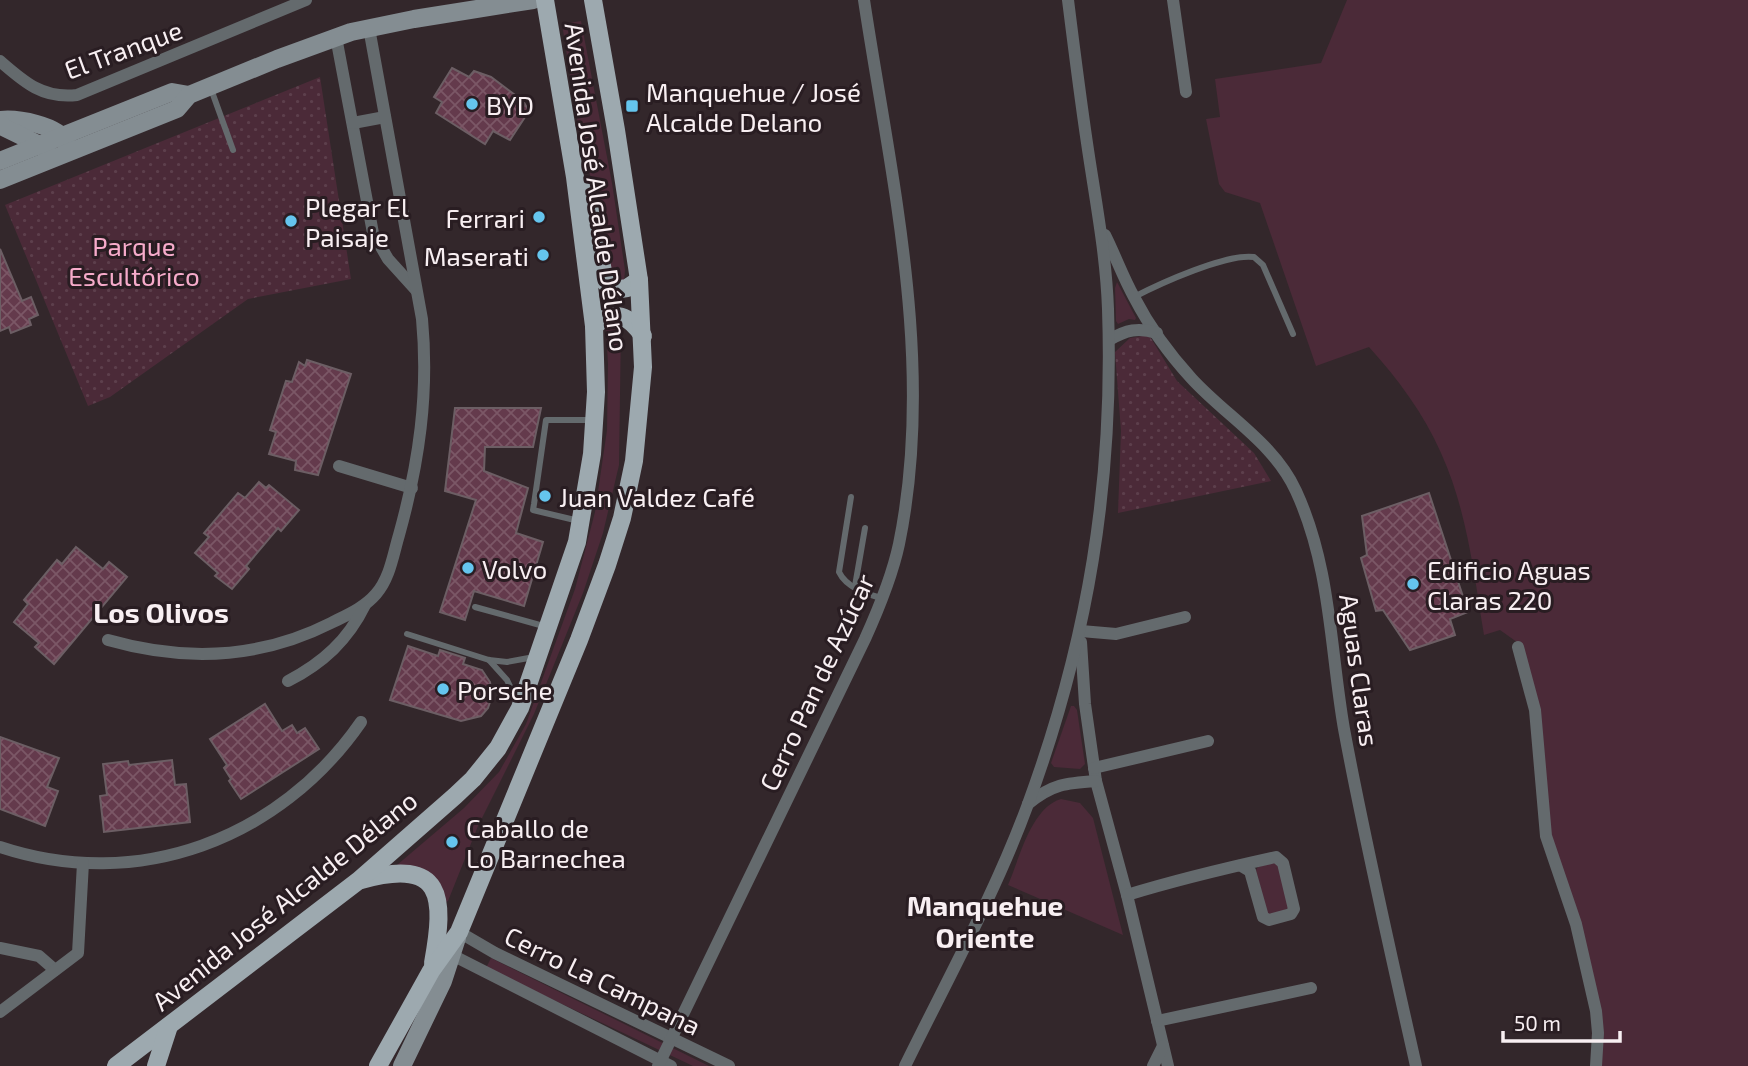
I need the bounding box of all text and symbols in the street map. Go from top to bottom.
street label: El Tranque [60,13,186,85]
street label: Avenida José Alcalde Délano [560,21,636,353]
place label: Manquehue / José Alcalde Delano [646,76,861,137]
place label: BYD [486,89,534,120]
marker: BYD [464,96,480,112]
marker: Manquehue / José Alcalde Delano [624,98,640,114]
place label: Plegar El Paisaje [305,191,409,252]
place label: Ferrari [445,202,525,233]
marker: Ferrari [531,209,547,225]
marker: Plegar El Paisaje [283,213,299,229]
park label: Parque Escultórico [68,230,200,291]
place label: Maserati [424,240,529,271]
marker: Maserati [535,247,551,263]
place label: Juan Valdez Café [559,481,755,512]
marker: Juan Valdez Café [537,488,553,504]
place label: Volvo [482,553,547,584]
place label: Edificio Aguas Claras 220 [1427,554,1591,615]
marker: Volvo [460,560,476,576]
street label: Cerro Pan de Azúcar [752,569,880,795]
marker: Edificio Aguas Claras 220 [1405,576,1421,592]
street label: Aguas Claras [1334,592,1386,748]
district label: Los Olivos [93,595,229,629]
place label: Porsche [457,674,552,705]
marker: Porsche [435,681,451,697]
street label: Avenida José Alcalde Délano [145,784,423,1016]
place label: Caballo de Lo Barnechea [466,812,626,873]
marker: Caballo de Lo Barnechea [444,834,460,850]
district label: Manquehue Oriente [907,888,1063,954]
street label: Cerro La Campana [500,919,706,1041]
scale bar [1503,1000,1620,1044]
text: 50 m [1514,1010,1561,1035]

